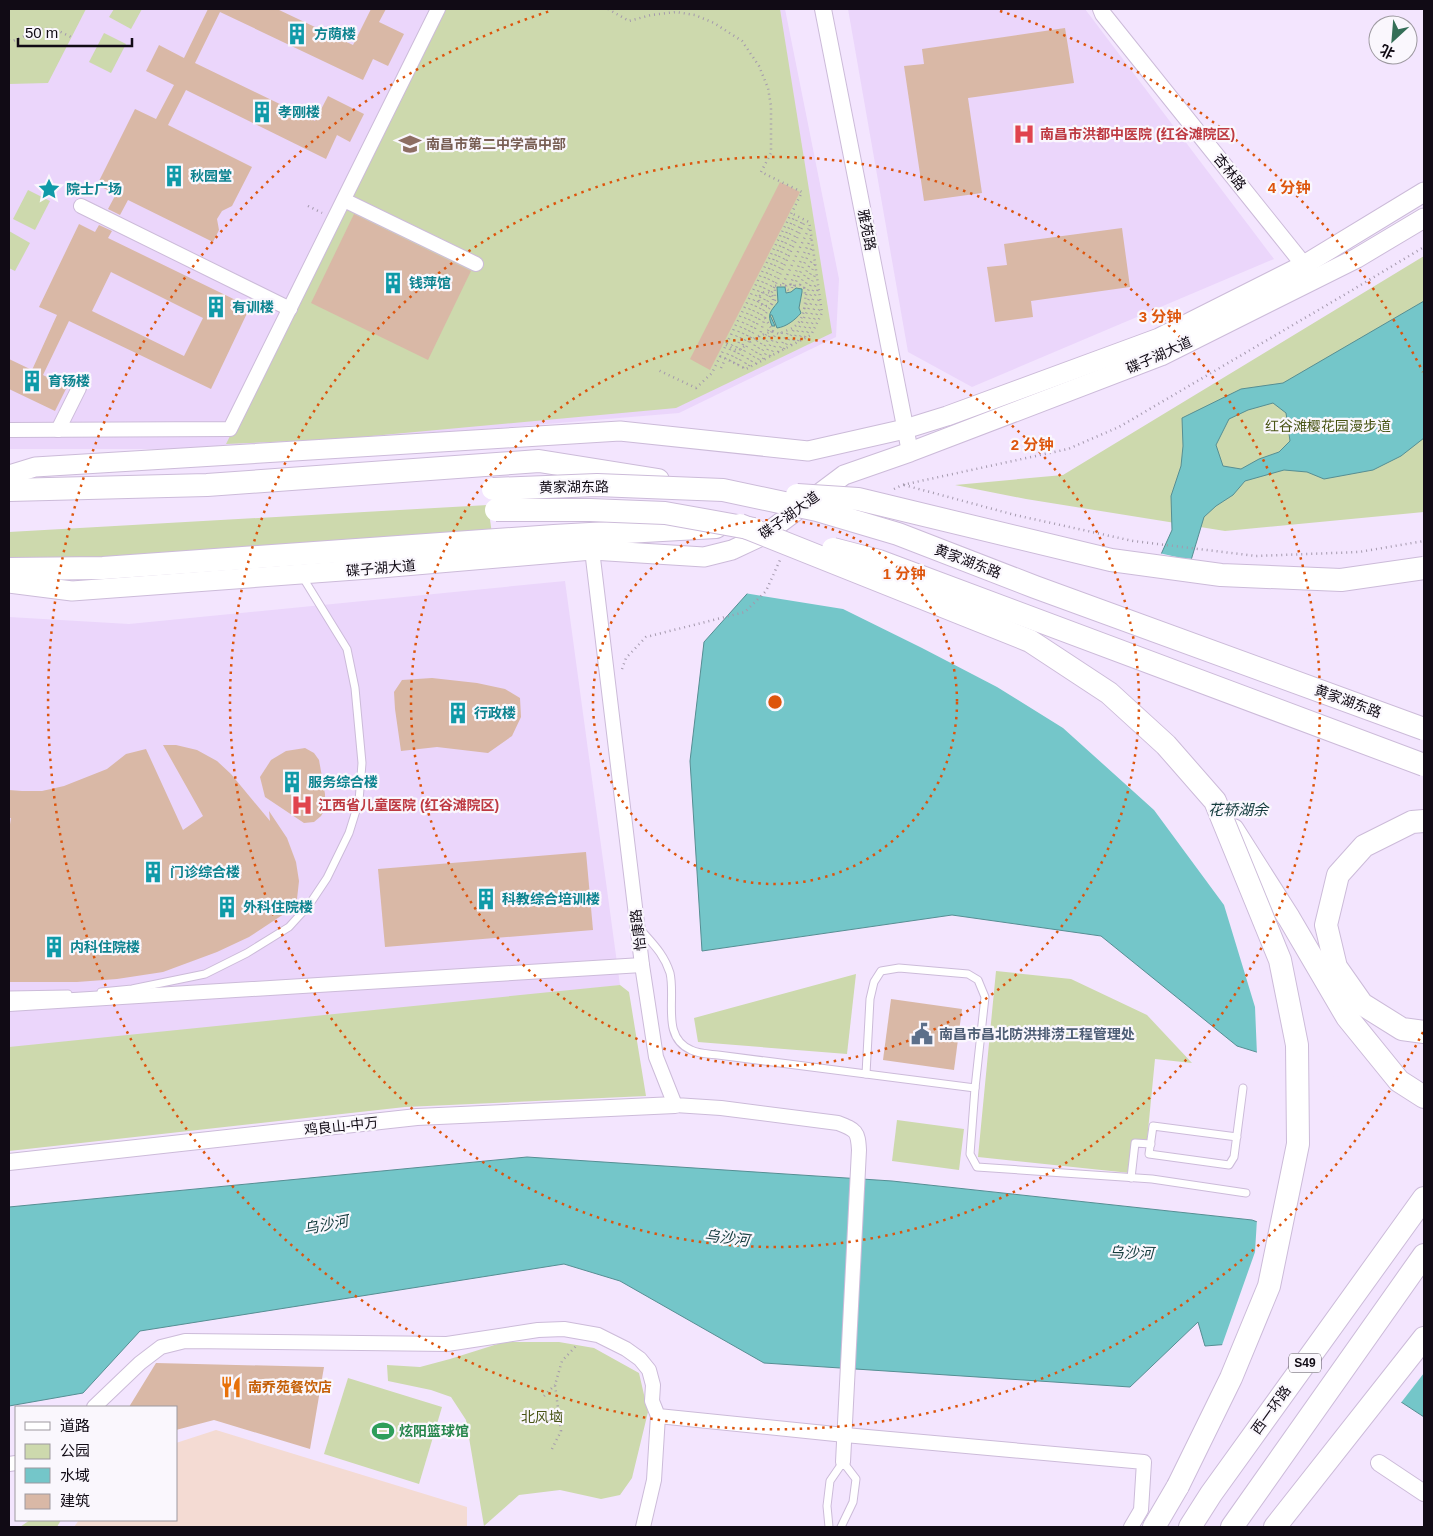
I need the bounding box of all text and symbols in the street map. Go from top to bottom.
scale bar [18,15,131,47]
north arrow [1368,15,1418,65]
building icon: 方荫楼 [284,21,310,47]
text: 50 m [25,24,58,41]
place label: 方荫楼 [314,26,356,42]
text: 北 [1378,41,1397,62]
building icon: 孝刚楼 [249,99,275,125]
place label: 孝刚楼 [278,104,320,120]
hospital icon: 南昌市洪都中医院 (红谷滩院区) [1011,121,1037,147]
place label: 南昌市洪都中医院 (红谷滩院区) [1040,126,1235,142]
school or university icon: 南昌市第二中学高中部 [397,131,423,157]
place label: 南昌市第二中学高中部 [426,136,566,152]
street label: 杏林路 [1211,151,1249,193]
building icon: 秋园堂 [161,163,187,189]
place label: 秋园堂 [190,168,232,184]
place icon: 院士广场 [36,176,62,202]
text: 4 分钟 [1268,179,1310,196]
place label: 院士广场 [66,181,122,197]
street label: 雅苑路 [855,208,879,252]
building icon: 钱萍馆 [380,270,406,296]
place label: 钱萍馆 [409,275,451,291]
building icon: 有训楼 [203,294,229,320]
place label: 有训楼 [232,299,274,315]
text: 3 分钟 [1139,308,1181,325]
street label: 碟子湖大道 [1124,333,1194,377]
building icon: 育钖楼 [19,368,45,394]
place label: 育钖楼 [48,373,90,389]
park label: 红谷滩樱花园漫步道 [1265,418,1391,434]
text: 2 分钟 [1011,436,1053,453]
street label: 黄家湖东路 [539,478,609,496]
street label: 碟子湖大道 [756,488,822,542]
street label: 黄家湖东路 [932,541,1004,581]
street label: 碟子湖大道 [345,557,417,579]
text: 1 分钟 [883,565,925,582]
street label: 黄家湖东路 [1312,682,1384,720]
centre of rings [766,693,784,711]
building icon: 行政楼 [445,700,471,726]
place label: 行政楼 [474,705,516,721]
building icon: 服务综合楼 [279,769,305,795]
place label: 服务综合楼 [308,774,378,790]
hospital icon: 江西省儿童医院 (红谷滩院区) [289,792,315,818]
place label: 江西省儿童医院 (红谷滩院区) [318,797,499,813]
water label: 花轿湖余 [1208,801,1270,818]
building icon: 门诊综合楼 [140,859,166,885]
place label: 门诊综合楼 [170,864,240,880]
building icon: 科教综合培训楼 [473,886,499,912]
place label: 科教综合培训楼 [502,891,600,907]
building icon: 外科住院楼 [214,894,240,920]
place label: 外科住院楼 [243,899,313,915]
street label: 怡康路 [628,908,648,952]
building icon: 内科住院楼 [41,934,67,960]
place label: 内科住院楼 [70,939,140,955]
public building icon: 南昌市昌北防洪排涝工程管理处 [909,1021,935,1047]
place label: 南昌市昌北防洪排涝工程管理处 [939,1026,1135,1042]
street label: 鸡良山-中万 [303,1114,379,1138]
water label: 乌沙河 [302,1211,353,1237]
water label: 乌沙河 [704,1226,753,1249]
water label: 乌沙河 [1108,1244,1157,1261]
road number: S49 [1289,1354,1321,1372]
restaurant icon: 南乔苑餐饮店 [218,1374,244,1400]
place label: 南乔苑餐饮店 [248,1379,332,1395]
street label: 西一环路 [1248,1383,1294,1437]
legend [15,1406,178,1521]
park label: 北风垴 [521,1409,563,1425]
text: 道路 [60,1417,90,1434]
sports icon: 炫阳篮球馆 [370,1418,396,1444]
place label: 炫阳篮球馆 [399,1423,469,1439]
text: 公园 [60,1442,90,1459]
text: 水域 [60,1467,90,1484]
text: 建筑 [60,1492,90,1509]

